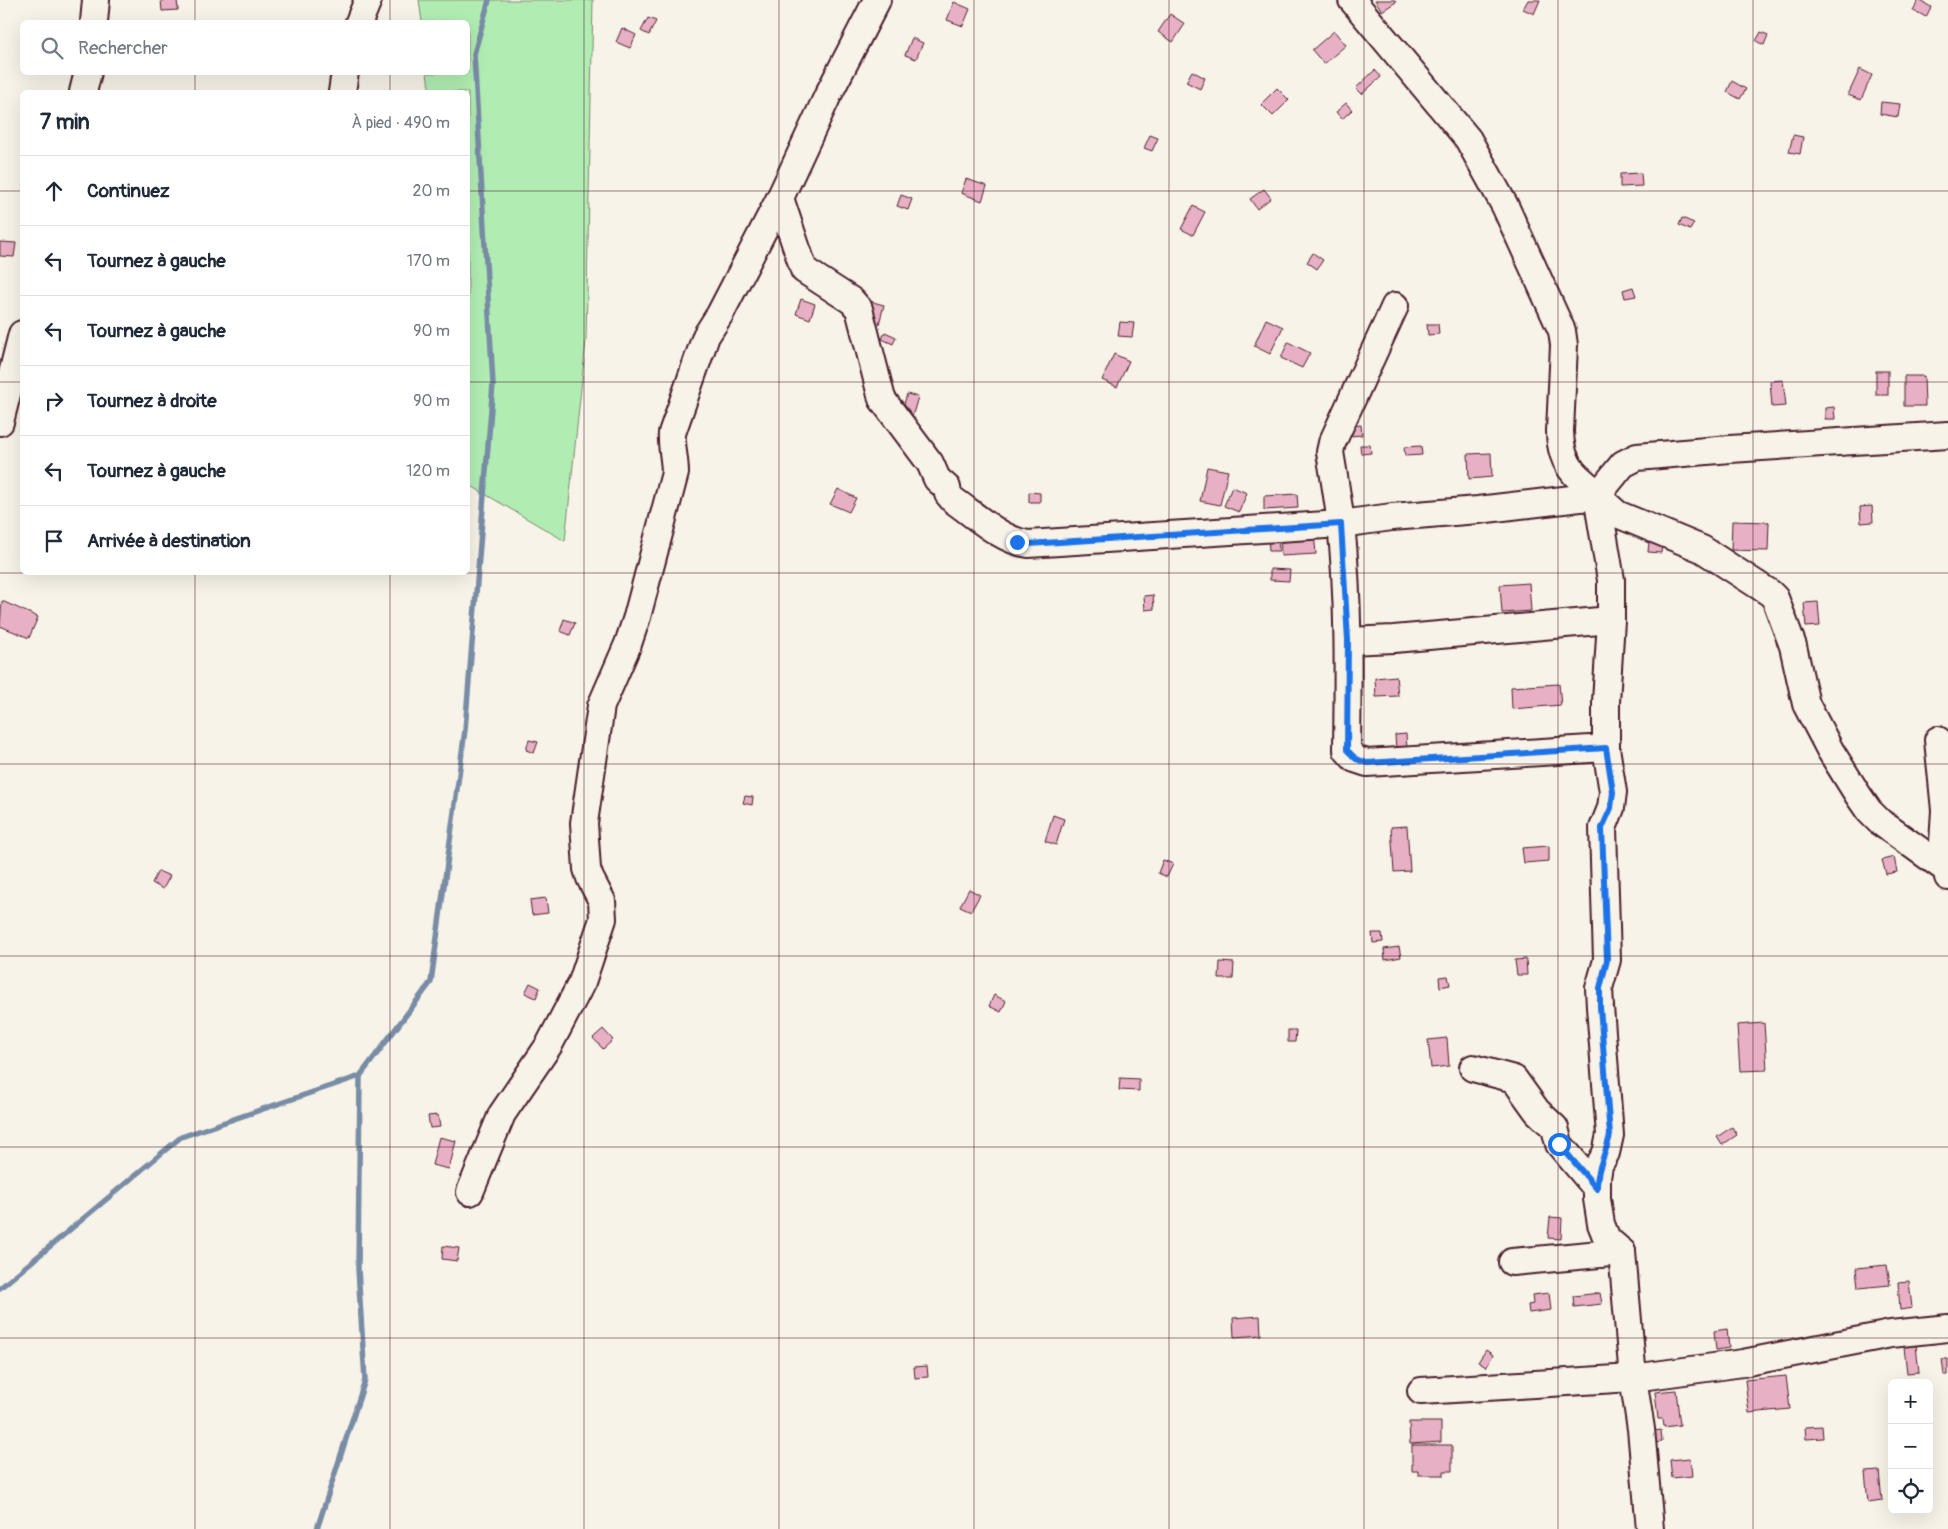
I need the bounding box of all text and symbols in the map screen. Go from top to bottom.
search box [20,20,470,75]
icon: search [38,34,66,62]
text: Rechercher [78,36,168,60]
text: 7 min [40,109,90,136]
text: À pied · 490 m [351,113,450,133]
icon: ahead [40,177,68,205]
text: Continuez [87,179,170,203]
text: 20 m [412,181,450,201]
icon: left [40,247,68,275]
text: Tournez à gauche [87,249,226,273]
text: 170 m [407,251,450,271]
icon: left [40,317,68,345]
text: Tournez à gauche [87,319,226,343]
text: 90 m [413,321,450,341]
icon: right [40,387,68,415]
text: Tournez à droite [87,389,217,413]
text: 90 m [413,391,450,411]
icon: left [40,457,68,485]
text: Tournez à gauche [87,459,226,483]
text: 120 m [406,461,450,481]
icon: arrive [40,527,68,555]
text: Arrivée à destination [87,529,251,553]
route end [1006,531,1029,554]
route start [1548,1133,1571,1156]
map controls [1888,1379,1933,1514]
button: + [1888,1379,1933,1424]
button: − [1888,1424,1933,1469]
button: locate [1888,1469,1933,1514]

